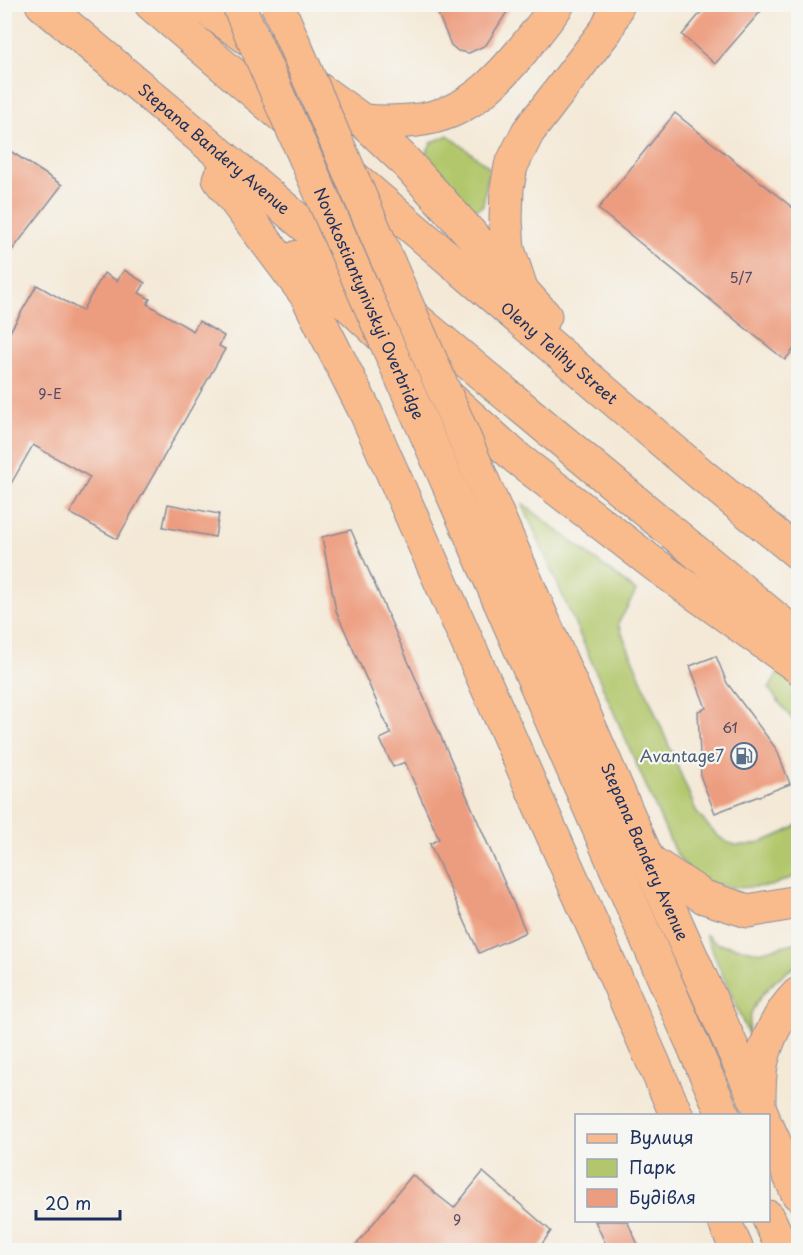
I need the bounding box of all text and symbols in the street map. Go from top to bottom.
street label: Stepana Bandery Avenue [133,77,296,219]
street label: Novokostiantynivskyi Overbridge [309,184,431,423]
house number: 5/7 [729,267,753,288]
street label: Oleny Telihy Street [496,295,624,410]
house number: 9-Е [38,383,62,404]
house number: 61 [722,717,738,738]
fuel station icon: Avantage7 [729,741,759,771]
place label: Avantage7 [640,743,724,767]
street label: Stepana Bandery Avenue [596,759,696,944]
legend [575,1114,770,1222]
text: Вулиця [629,1123,694,1150]
text: Парк [629,1153,676,1180]
scale bar [36,1183,120,1221]
text: Будівля [629,1183,696,1210]
text: 20 m [45,1189,91,1216]
house number: 9 [453,1209,461,1230]

